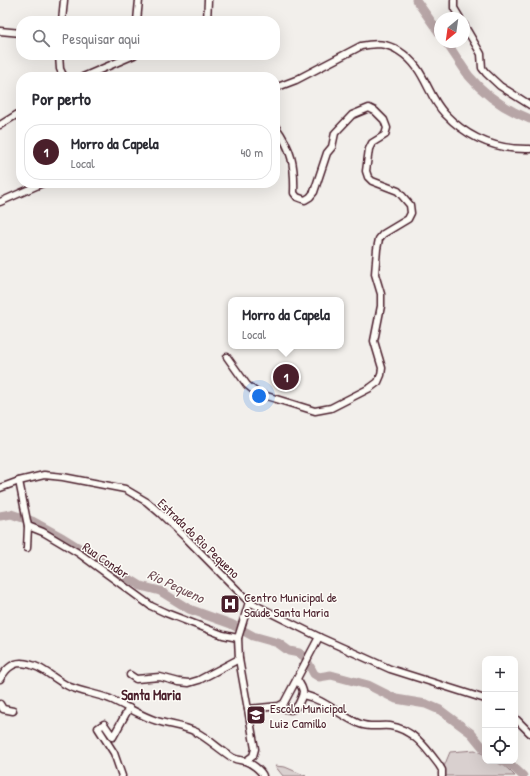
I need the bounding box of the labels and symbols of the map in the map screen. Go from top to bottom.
north arrow [434,12,470,48]
pin: 1 [273,362,299,392]
your location [249,386,269,406]
street label: Estrada do Rio Pequeno [154,494,244,582]
street label: Rua Condor [79,537,133,583]
water label: Rio Pequeno [144,564,209,608]
place label: Centro Municipal de Saúde Santa Maria [244,588,337,621]
hospital icon: Centro Municipal de Saúde Santa Maria [219,593,241,615]
district label: Santa Maria [121,685,181,704]
place label: Escola Municipal Luiz Camillo [270,699,347,732]
school or university icon: Escola Municipal Luiz Camillo [245,704,267,726]

